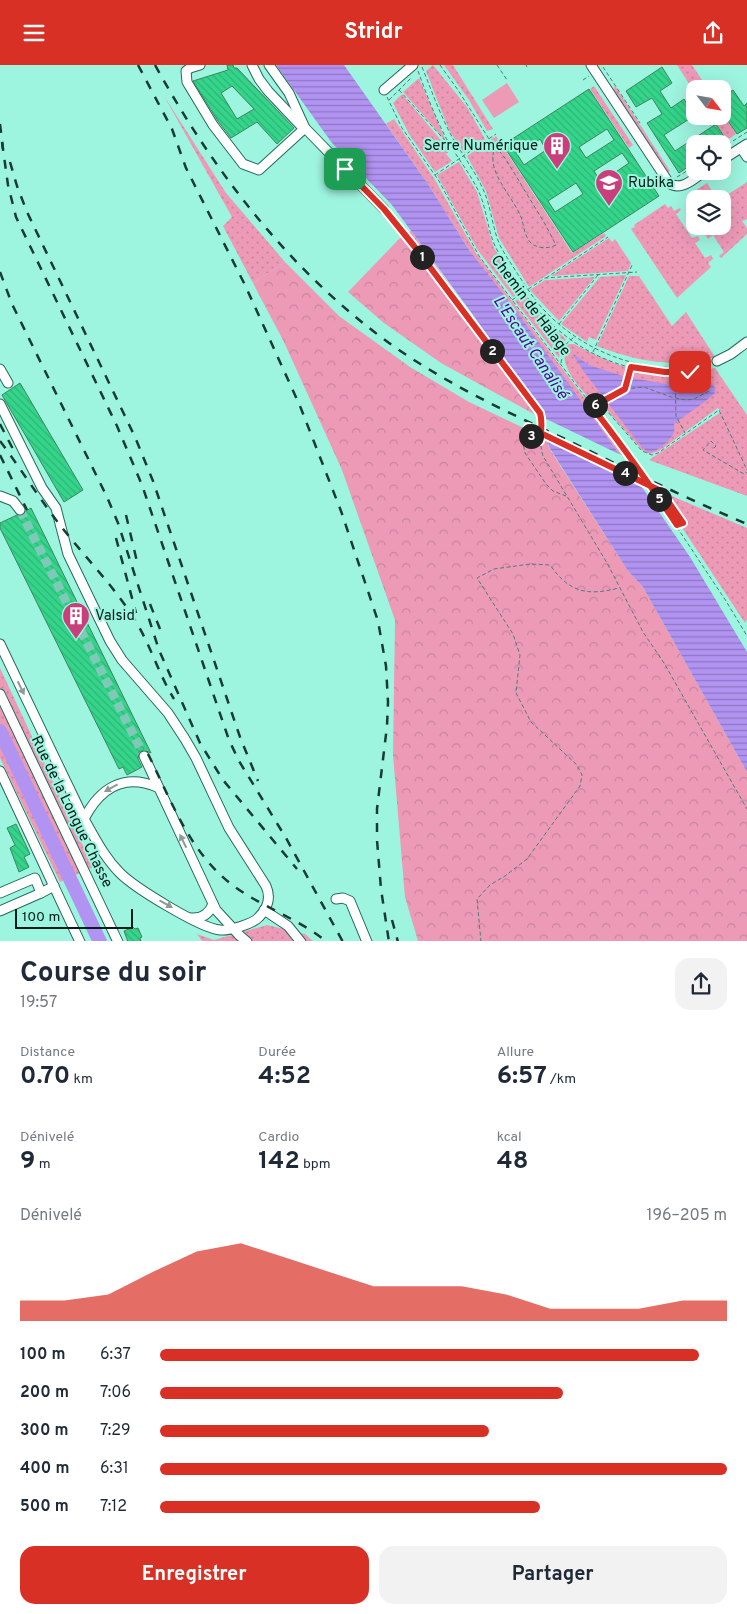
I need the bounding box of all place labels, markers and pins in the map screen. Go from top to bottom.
building icon: Serre Numérique [542,131,572,170]
place label: Serre Numérique [424,137,538,156]
pin [324,148,366,190]
school or university icon: Rubika [594,168,624,207]
place label: Rubika [628,174,674,193]
pin: 1 [410,245,434,269]
pin: 2 [480,339,504,363]
pin [669,351,711,393]
pin: 6 [582,393,608,417]
pin: 3 [518,423,544,449]
pin: 4 [612,461,638,485]
pin: 5 [646,487,672,511]
building icon: Valsid [61,601,91,640]
place label: Valsid [95,607,135,626]

